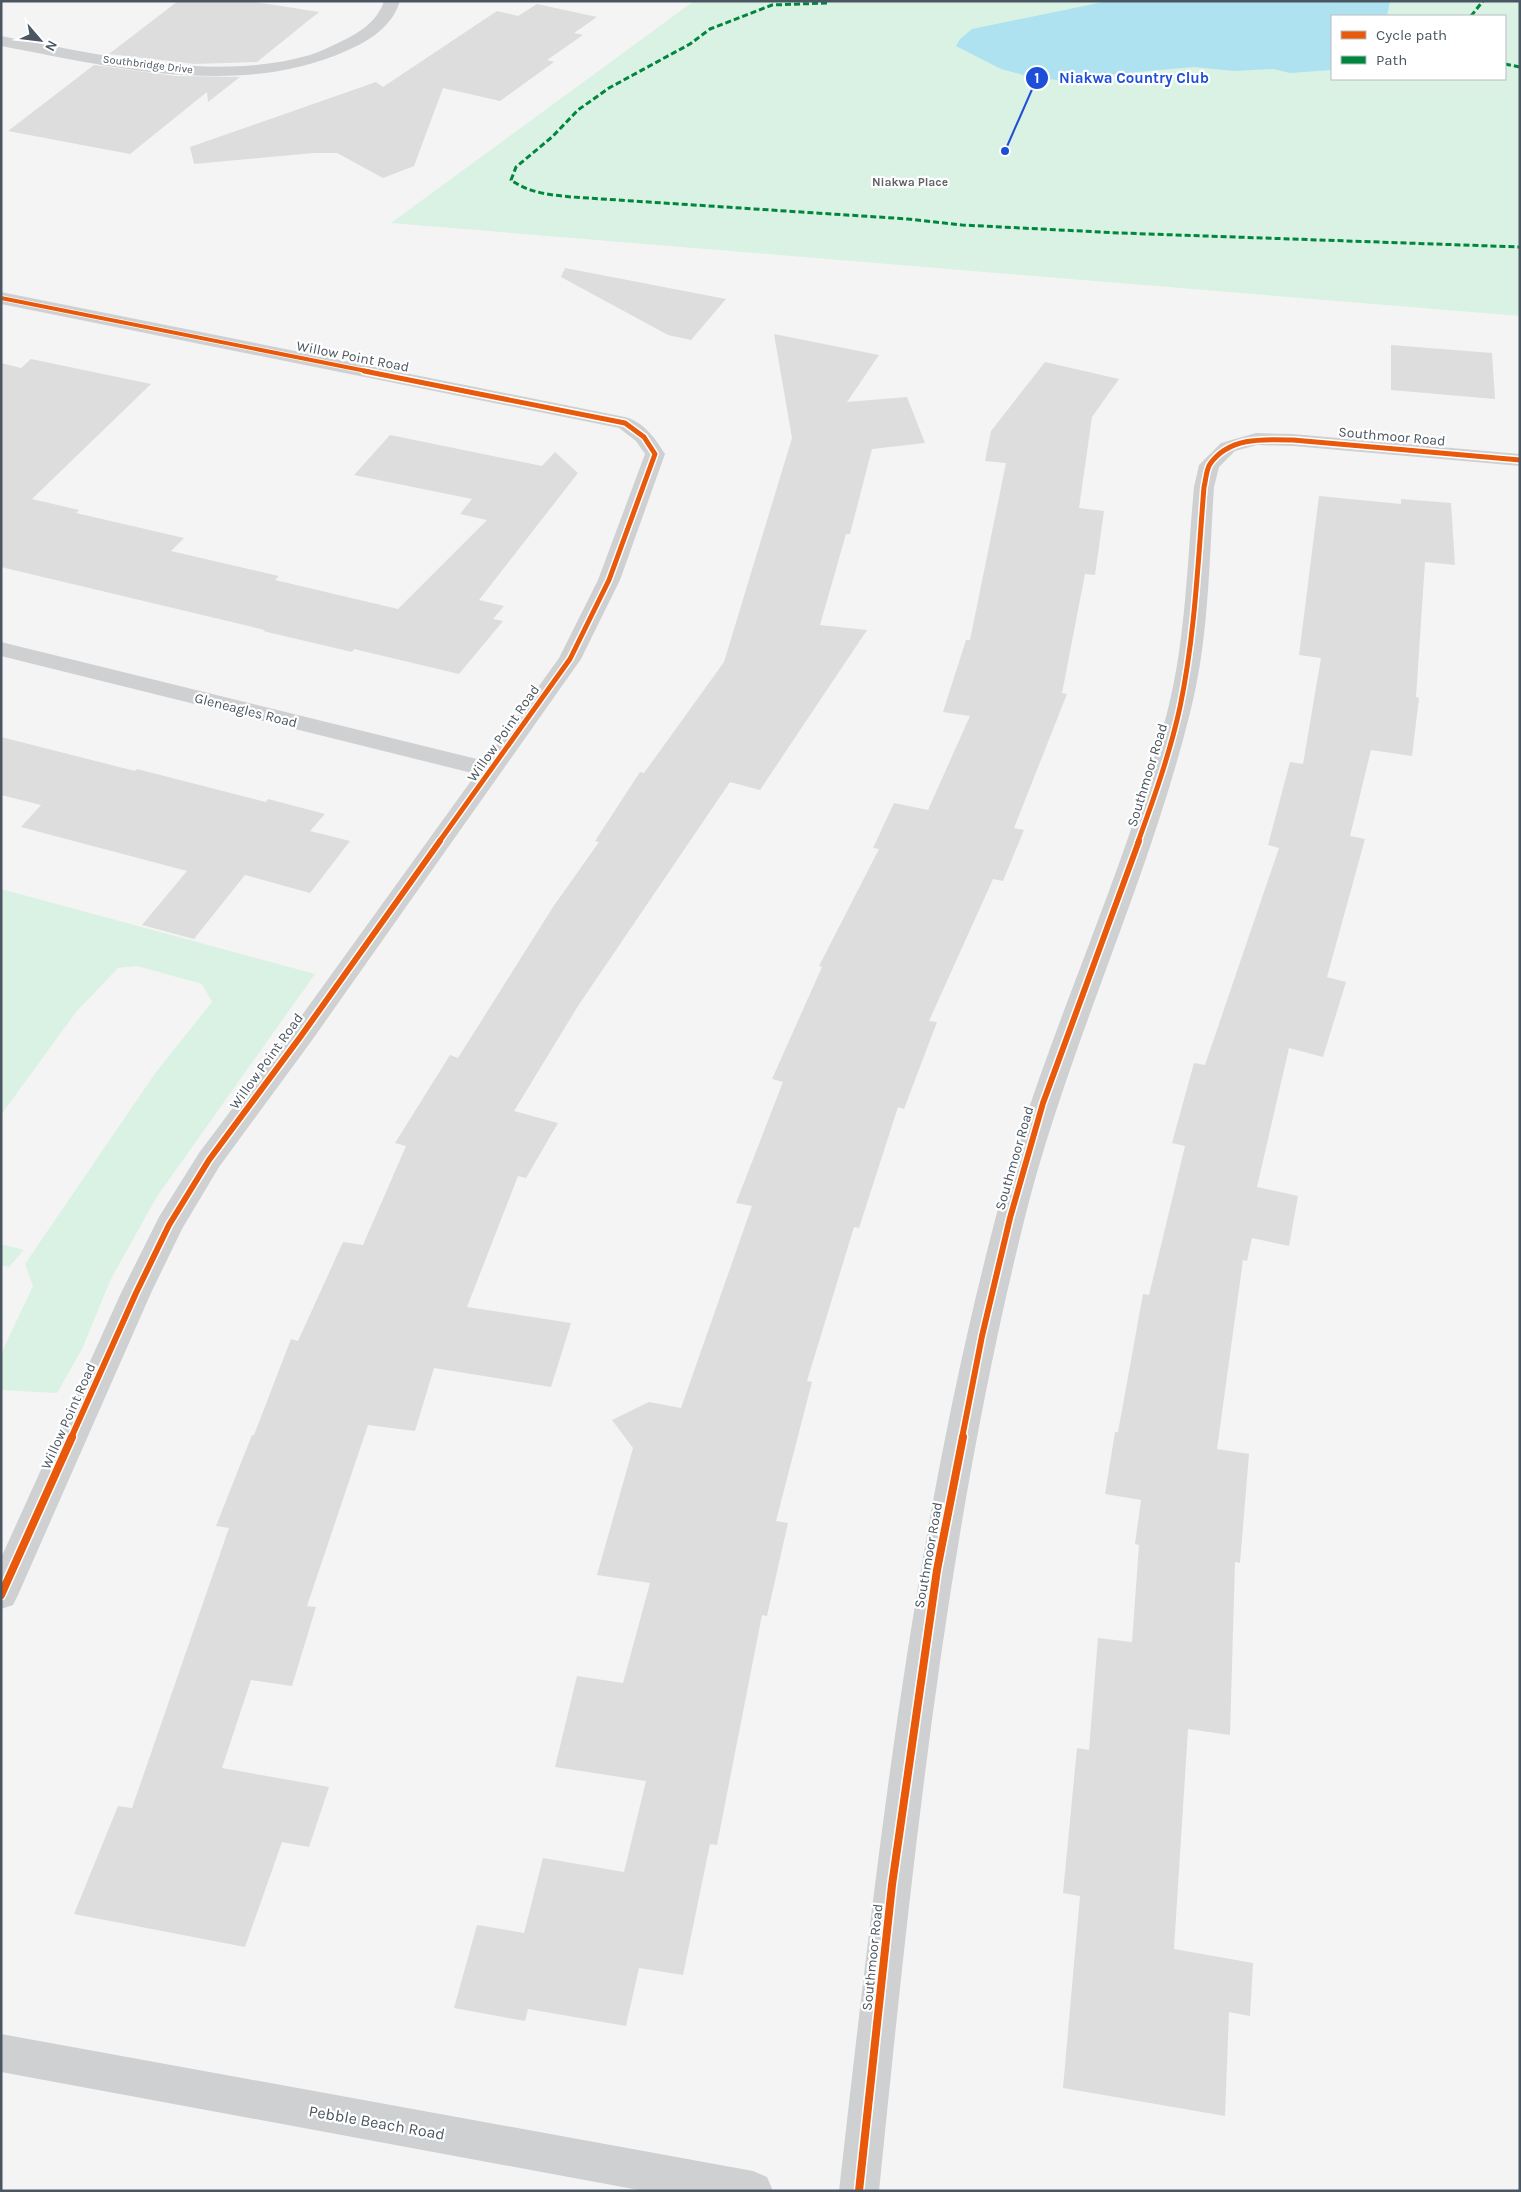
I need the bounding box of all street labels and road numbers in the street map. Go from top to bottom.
street label: Southbridge Drive [102,53,194,77]
street label: Willow Point Road [295,337,411,376]
street label: Southmoor Road [1338,423,1446,450]
street label: Willow Point Road [464,682,543,785]
street label: Gleneagles Road [193,689,299,731]
street label: Southmoor Road [1124,721,1171,829]
street label: Willow Point Road [226,1010,307,1113]
street label: Southmoor Road [992,1104,1037,1212]
street label: Willow Point Road [37,1360,100,1472]
street label: Southmoor Road [911,1501,946,1609]
street label: Southmoor Road [858,1903,887,2011]
street label: Pebble Beach Road [307,2101,447,2144]

